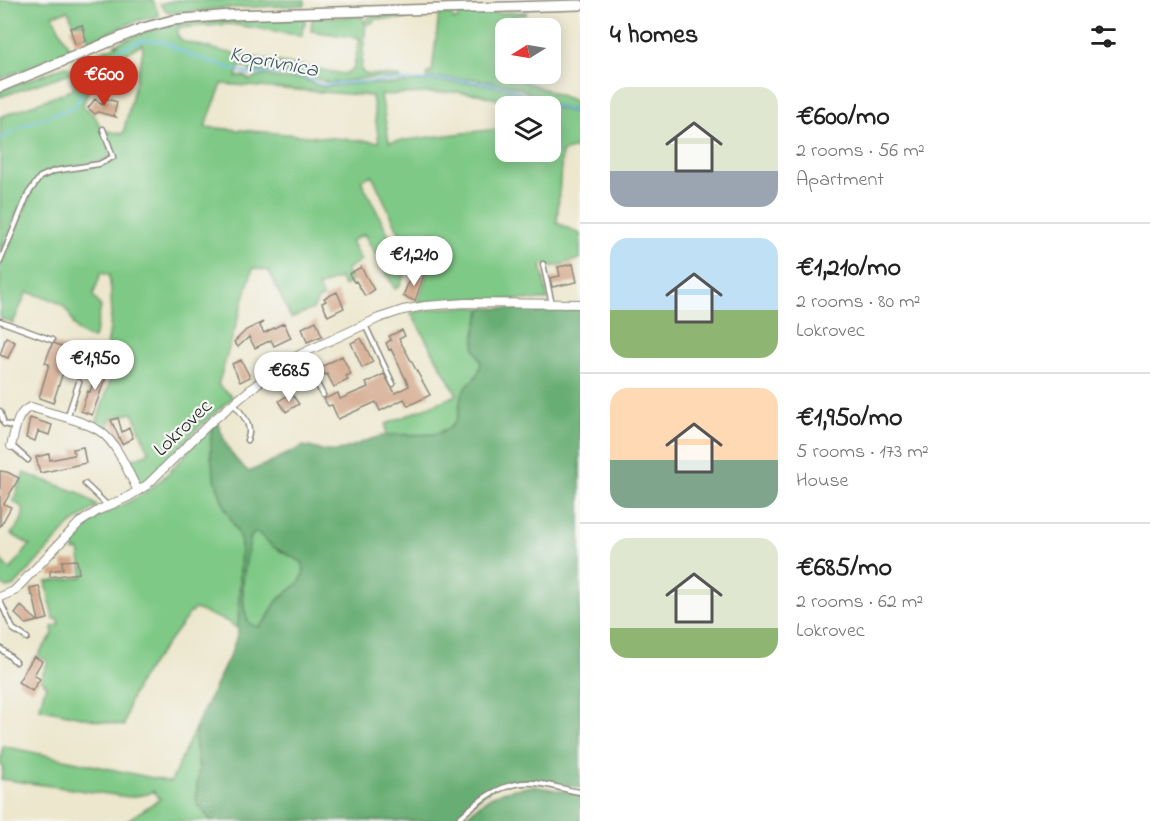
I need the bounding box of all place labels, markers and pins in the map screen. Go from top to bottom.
pin: €600 [68,56,140,107]
pin: €1,210 [365,236,463,287]
pin: €1,950 [46,340,144,391]
pin: €685 [253,352,325,403]

